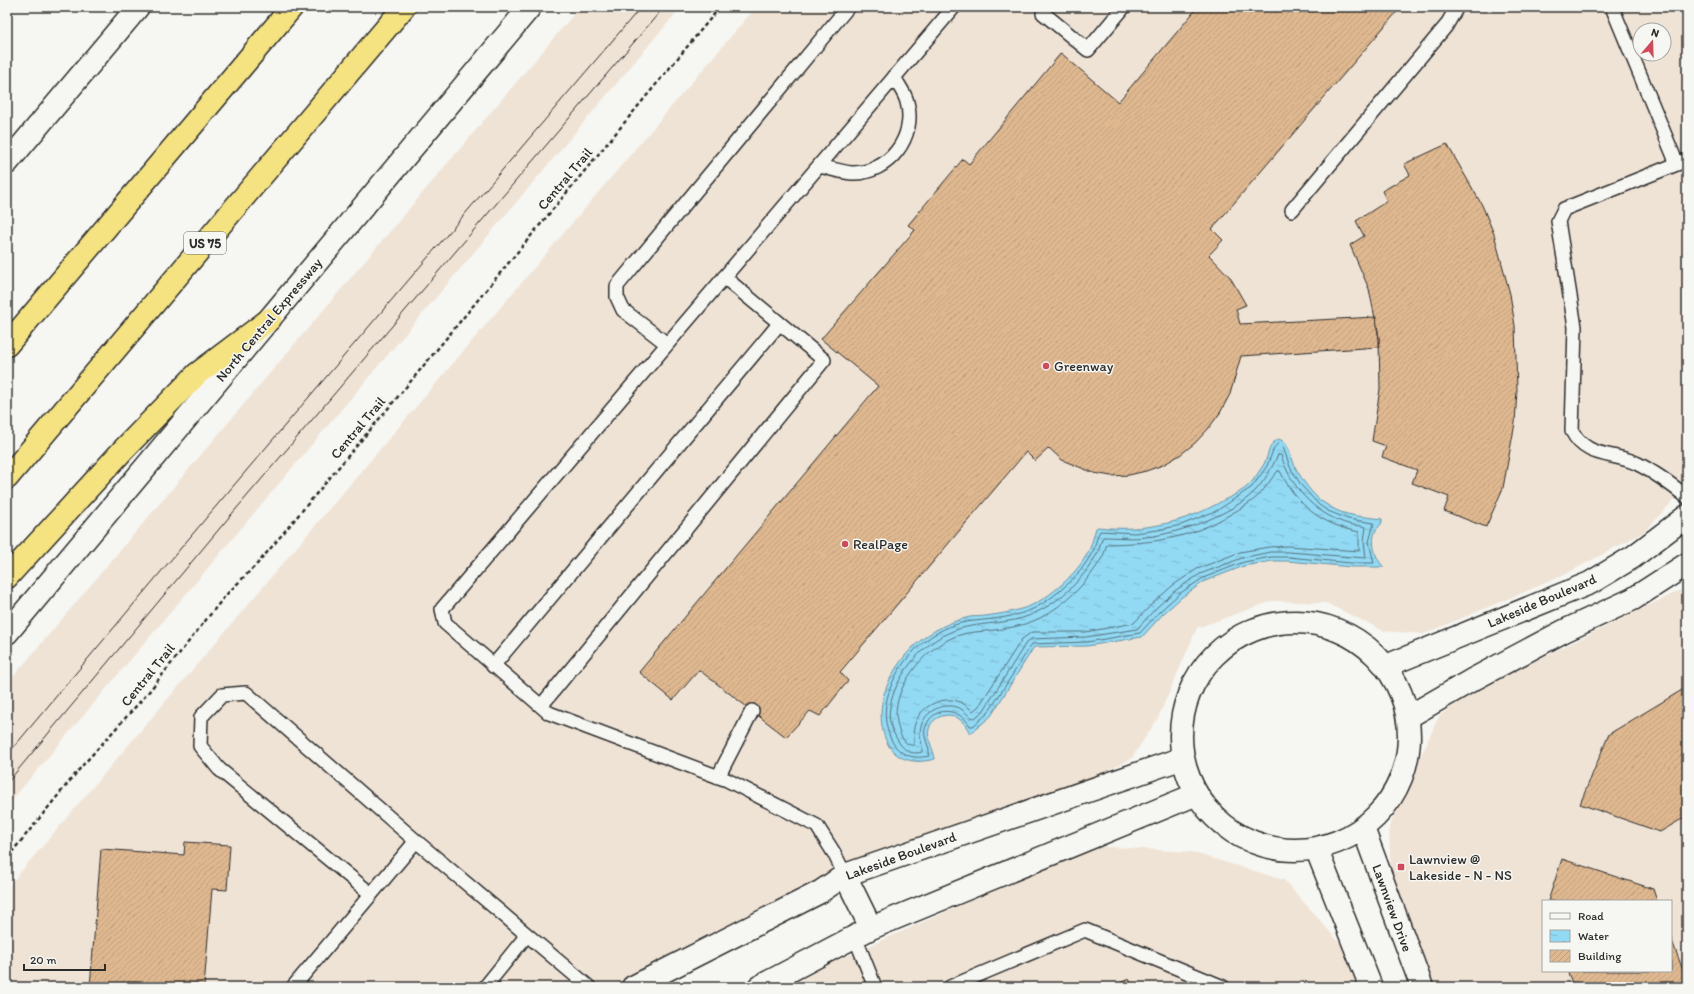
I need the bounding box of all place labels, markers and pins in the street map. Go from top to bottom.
place label: Greenway [1054,358,1114,375]
marker: Greenway [1041,361,1051,371]
place label: RealPage [853,536,908,553]
marker: RealPage [840,539,850,549]
place label: Lawnview @ Lakeside - N - NS [1409,851,1512,884]
marker: Lawnview @ Lakeside - N - NS [1396,862,1406,872]

